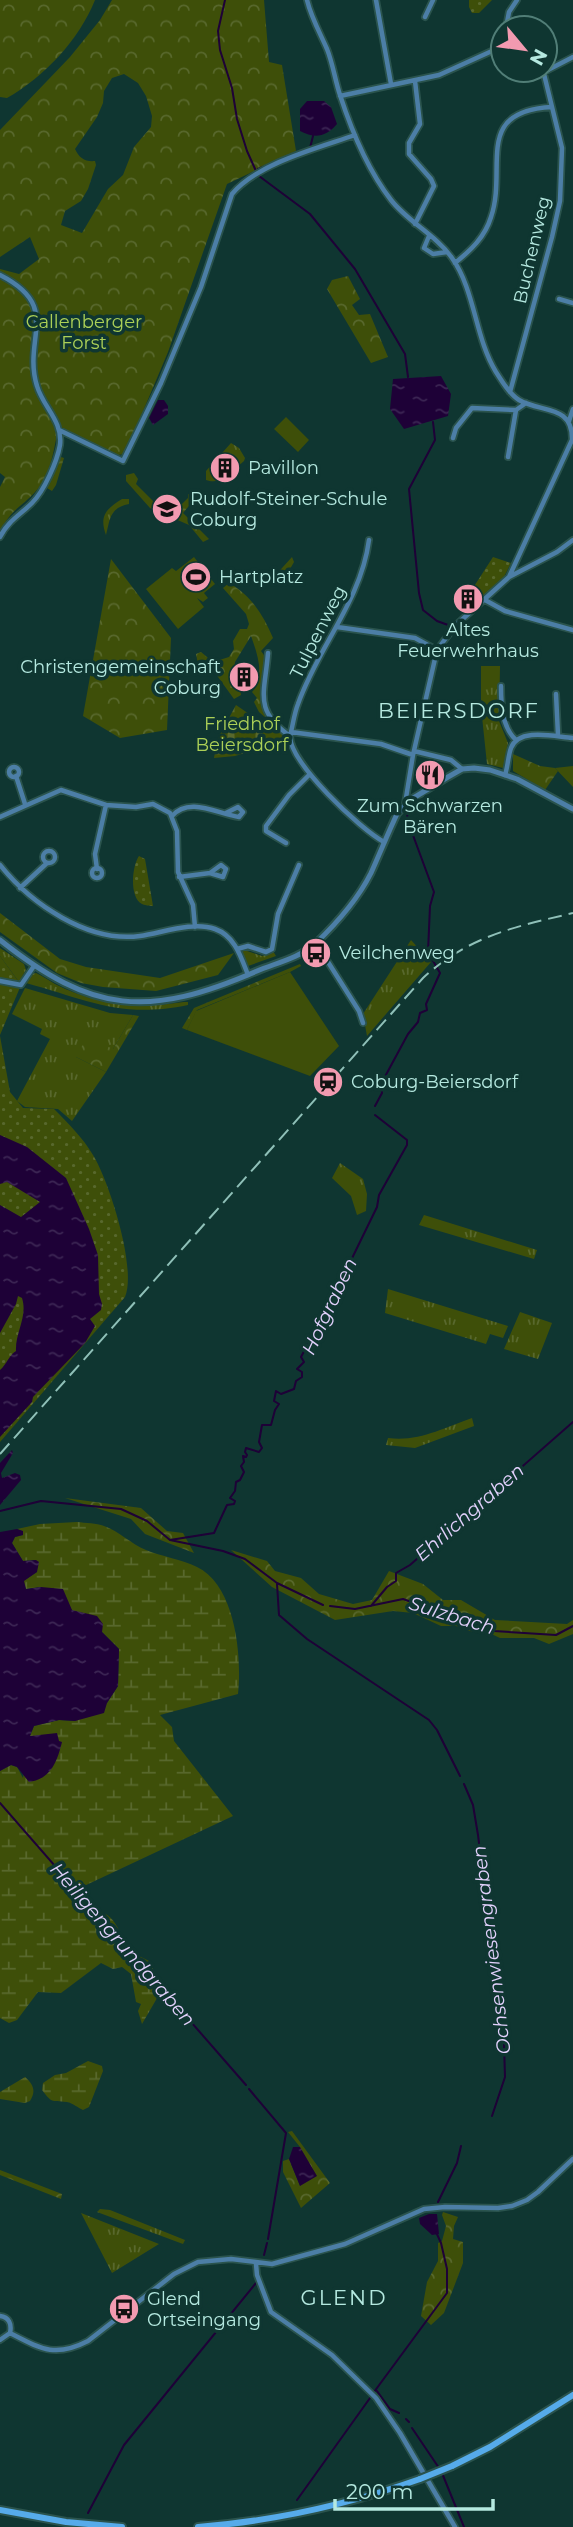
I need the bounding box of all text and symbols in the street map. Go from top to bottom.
north arrow [489,14,559,84]
text: N [525,45,552,69]
street label: Buchenweg [509,194,555,306]
park label: Callenberger Forst [26,311,142,354]
building icon: Pavillon [208,451,242,485]
place label: Pavillon [248,457,319,479]
place label: Rudolf-Steiner-Schule Coburg [190,488,387,531]
school or university icon: Rudolf-Steiner-Schule Coburg [150,492,184,526]
sports icon: Hartplatz [179,560,213,594]
place label: Hartplatz [219,566,303,588]
street label: Tulpenweg [285,582,351,682]
building icon: Altes Feuerwehrhaus [451,582,485,616]
place label: Altes Feuerwehrhaus [397,619,539,662]
place label: Christengemeinschaft Coburg [20,656,221,699]
building icon: Christengemeinschaft Coburg [227,660,261,694]
district label: BEIERSDORF [378,698,540,723]
park label: Friedhof Beiersdorf [196,713,289,756]
restaurant icon: Zum Schwarzen Bären [413,758,447,792]
place label: Zum Schwarzen Bären [357,795,503,838]
bus stop icon: Veilchenweg [299,936,333,970]
place label: Veilchenweg [339,942,455,964]
station icon: Coburg-Beiersdorf [311,1065,345,1099]
place label: Coburg-Beiersdorf [351,1071,519,1093]
water label: Hofgraben [297,1254,362,1358]
water label: Ehrlichgraben [410,1459,529,1566]
water label: Sulzbach [406,1592,498,1639]
water label: Ochsenwiesengraben [467,1844,516,2056]
water label: Heiligengrundgraben [45,1858,200,2031]
district label: GLEND [300,2285,388,2310]
place label: Glend Ortseingang [147,2288,261,2331]
bus stop icon: Glend Ortseingang [107,2292,141,2326]
scale bar [335,2468,492,2512]
text: 200 m [346,2479,413,2504]

